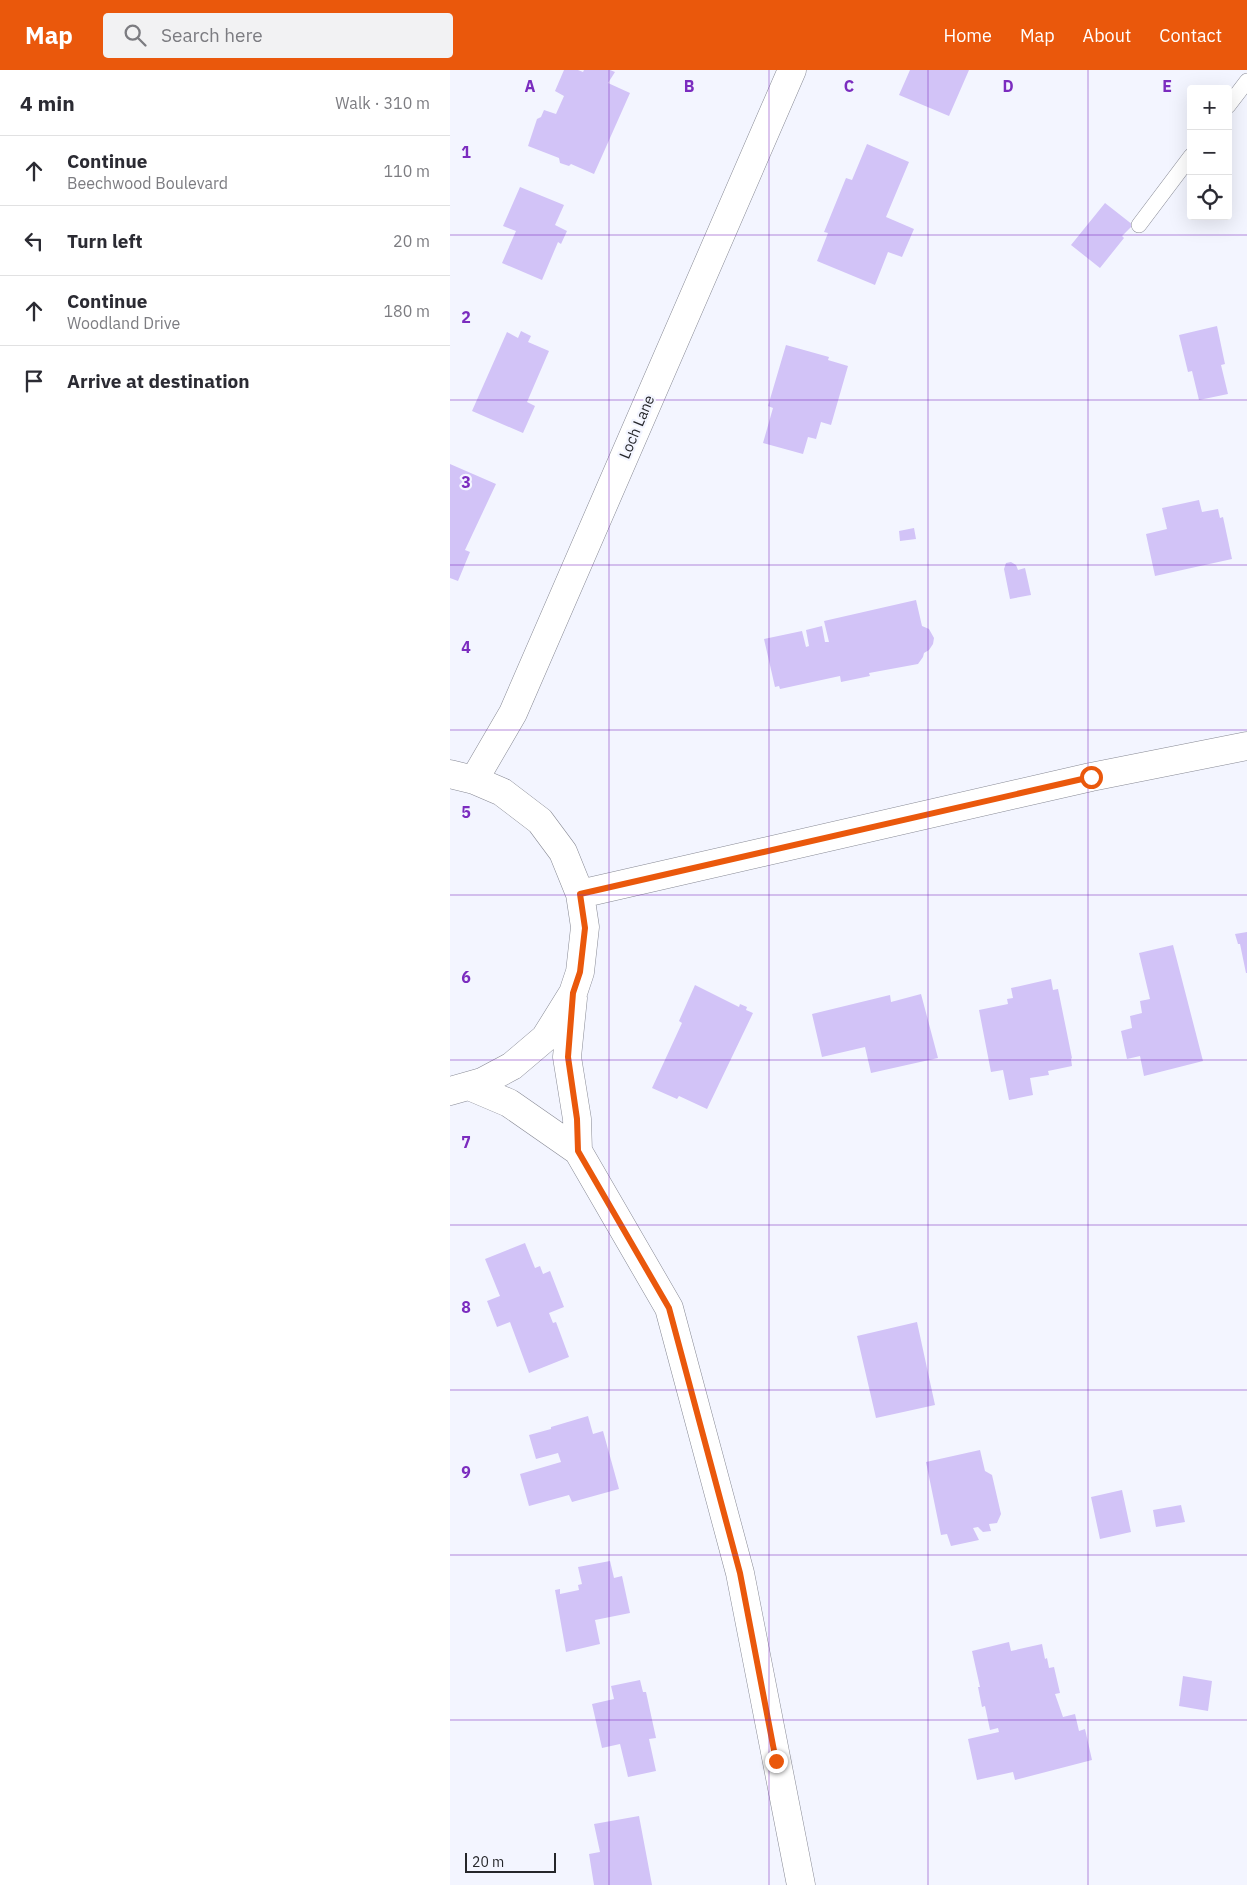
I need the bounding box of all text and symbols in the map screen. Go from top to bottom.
search box [103,13,453,58]
text: Map [25,19,73,51]
icon: search [121,21,149,49]
text: Search here [161,23,263,47]
text: Home [944,24,992,47]
text: Map [1020,24,1055,47]
text: About [1083,24,1131,47]
text: Contact [1159,24,1222,47]
text: A [525,76,536,96]
text: B [684,76,695,96]
text: C [844,76,854,96]
text: D [1002,76,1014,96]
text: E [1162,76,1172,96]
map controls [1187,85,1232,220]
button: + [1187,85,1232,130]
text: 4 min [20,89,75,117]
text: Walk · 310 m [335,93,430,113]
button: − [1187,130,1232,175]
text: 1 [461,142,471,162]
text: Continue [67,149,147,173]
icon: ahead [20,157,48,185]
text: 110 m [383,161,430,181]
text: Beechwood Boulevard [67,173,228,193]
button: locate [1187,175,1232,220]
icon: left [20,227,48,255]
text: Turn left [67,229,143,253]
text: 20 m [393,231,430,251]
text: Continue [67,289,147,313]
icon: ahead [20,297,48,325]
text: 180 m [383,301,430,321]
text: 2 [461,307,471,327]
text: Woodland Drive [67,313,180,333]
icon: arrive [20,367,48,395]
text: Arrive at destination [67,369,250,393]
street label: Loch Lane [615,392,658,462]
text: 3 [461,472,471,492]
text: 4 [461,637,471,657]
route start [1080,766,1103,789]
text: 5 [461,802,471,822]
text: 6 [461,967,471,987]
text: 7 [461,1132,471,1152]
text: 8 [461,1297,471,1317]
text: 9 [461,1462,471,1482]
route end [765,1750,788,1773]
scale bar [465,1850,556,1873]
text: 20 m [472,1853,504,1871]

